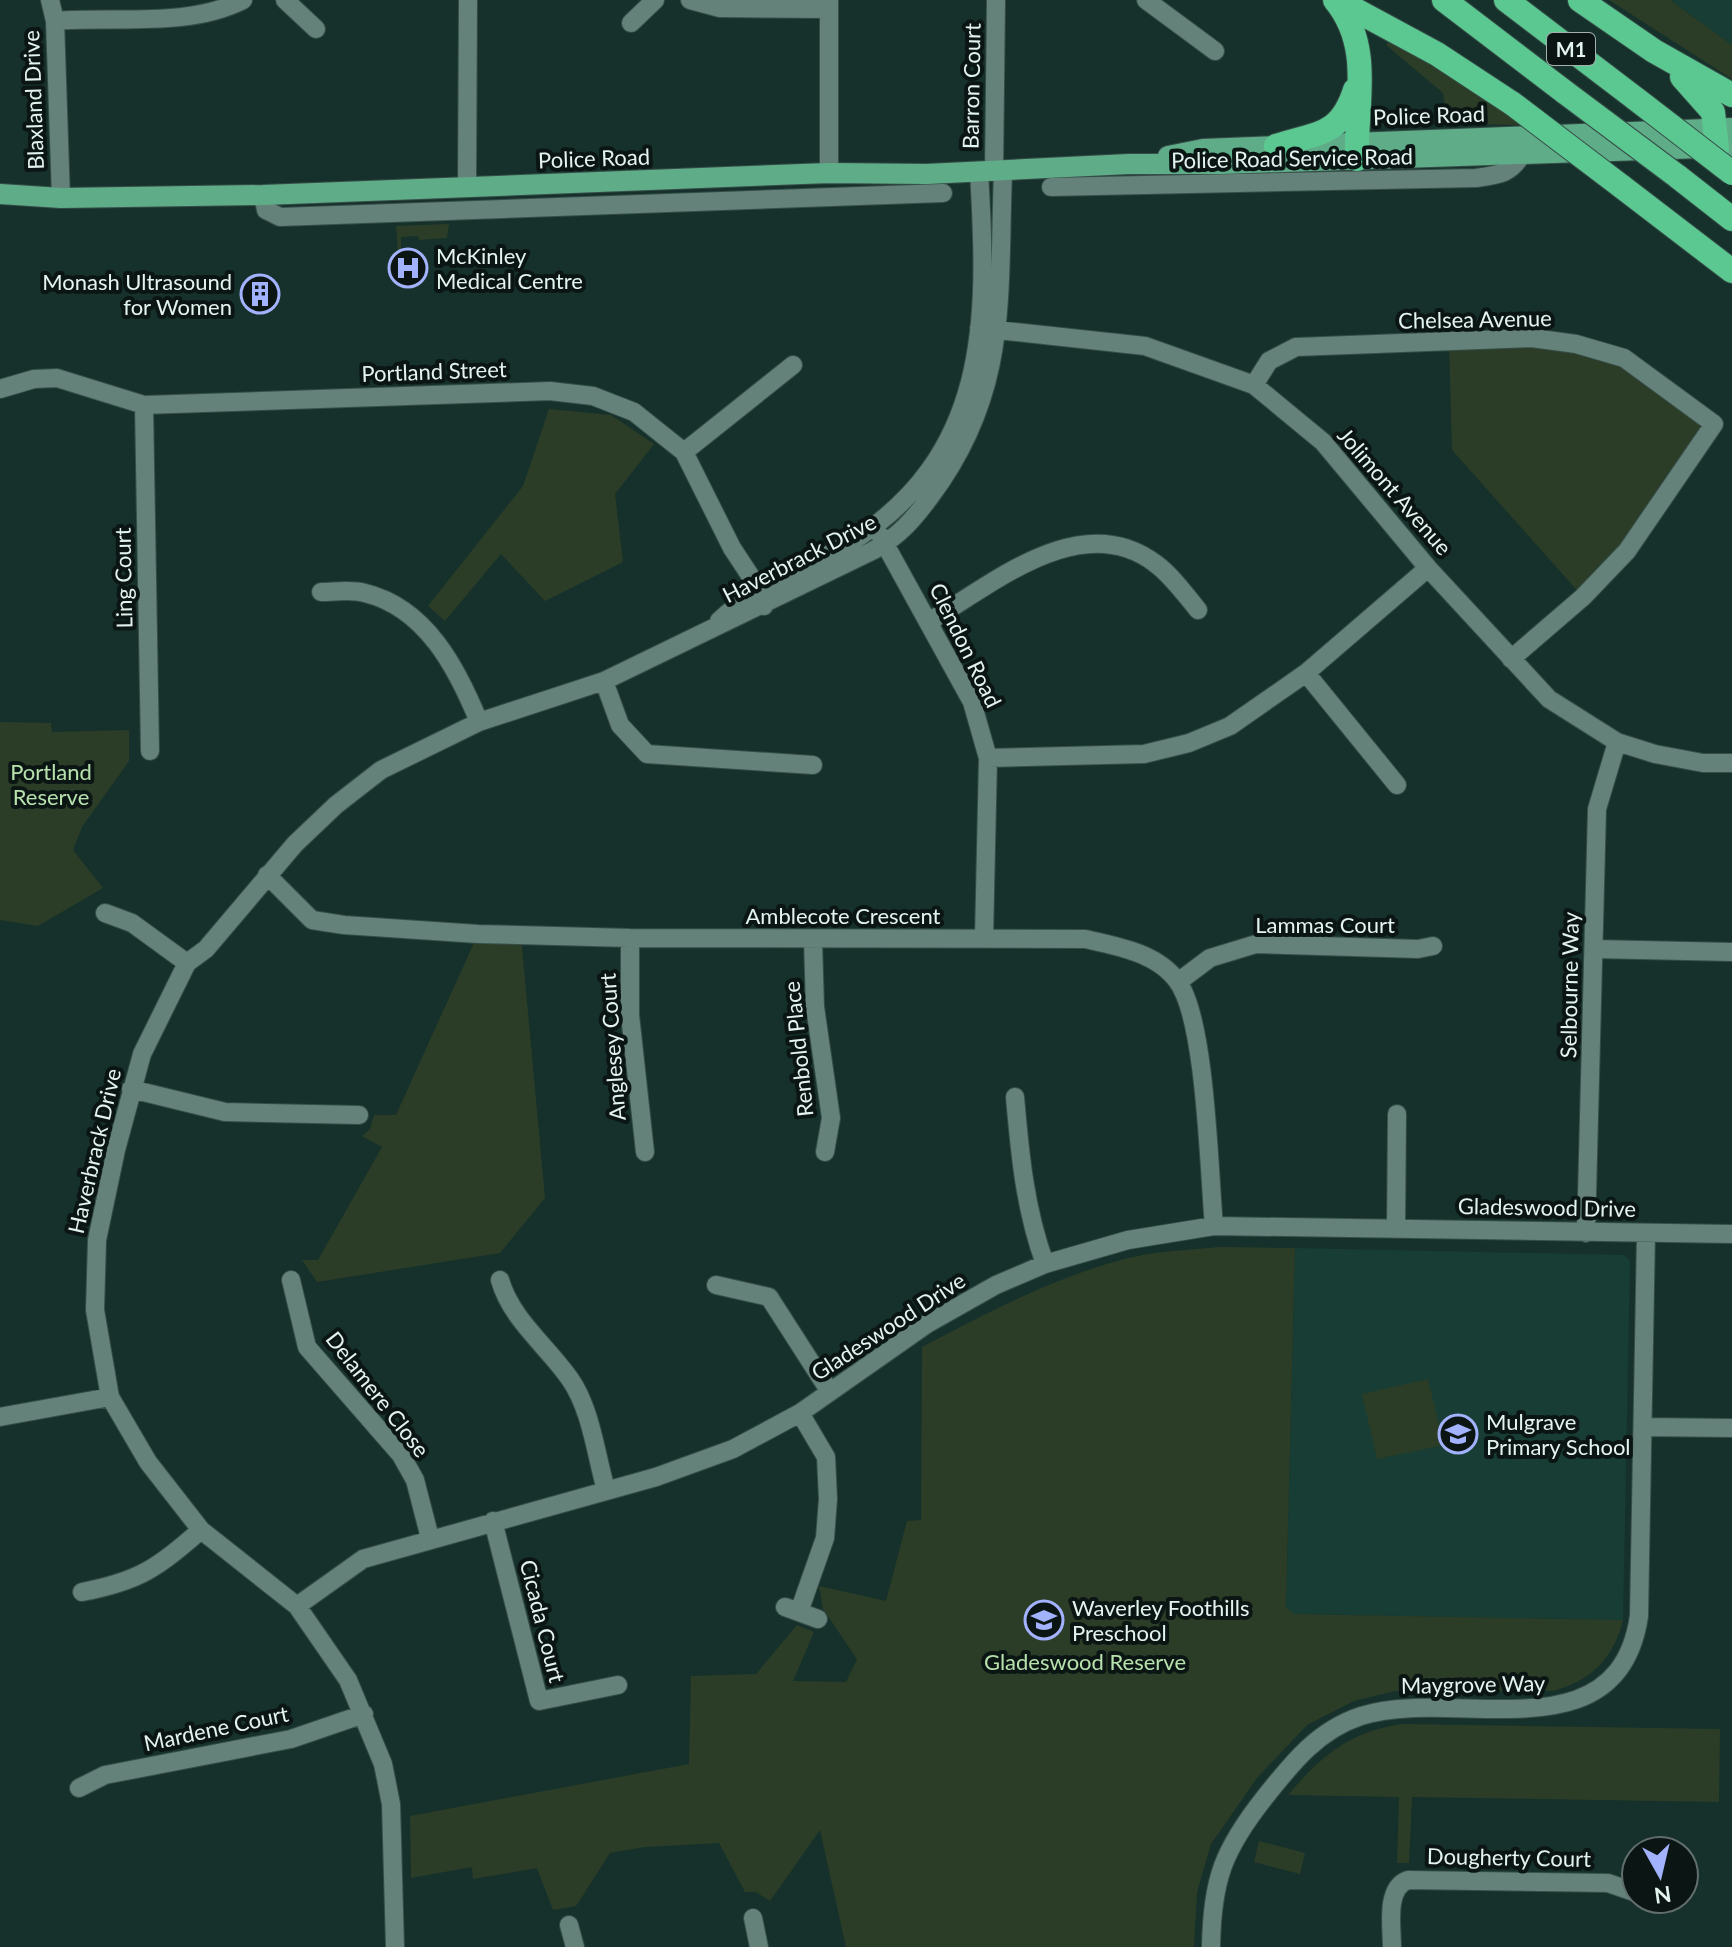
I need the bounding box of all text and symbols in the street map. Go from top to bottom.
street label: Barron Court [956,23,986,149]
street label: Blaxland Drive [17,30,49,170]
road number: M1 [1547,33,1595,65]
street label: Police Road [1373,100,1485,130]
street label: Police Road Service Road [1171,142,1413,174]
street label: Police Road [538,143,650,173]
place label: McKinley Medical Centre [436,242,583,294]
hospital icon: McKinley Medical Centre [387,247,429,289]
place label: Monash Ultrasound for Women [42,268,232,320]
building icon: Monash Ultrasound for Women [239,273,281,315]
street label: Chelsea Avenue [1398,304,1552,334]
street label: Portland Street [361,355,507,387]
street label: Jolimont Avenue [1332,422,1458,560]
street label: Haverbrack Drive [718,508,880,608]
street label: Ling Court [109,527,137,629]
street label: Clendon Road [924,578,1008,712]
park label: Portland Reserve [10,758,92,810]
street label: Amblecote Crescent [746,902,941,929]
street label: Lammas Court [1255,911,1395,938]
street label: Selbourne Way [1554,911,1584,1058]
street label: Anglesey Court [593,972,631,1122]
street label: Renbold Place [777,980,819,1118]
street label: Haverbrack Drive [62,1066,126,1236]
street label: Gladeswood Drive [1458,1192,1636,1222]
street label: Gladeswood Drive [806,1266,970,1386]
street label: Delamere Close [320,1326,436,1462]
place label: Mulgrave Primary School [1486,1408,1631,1460]
school or university icon: Mulgrave Primary School [1437,1413,1479,1455]
street label: Cicada Court [515,1557,571,1685]
place label: Waverley Foothills Preschool [1072,1594,1249,1646]
school or university icon: Waverley Foothills Preschool [1023,1599,1065,1641]
park label: Gladeswood Reserve [984,1648,1186,1675]
street label: Maygrove Way [1400,1669,1546,1699]
street label: Mardene Court [141,1699,291,1757]
north arrow [1620,1835,1700,1915]
street label: Dougherty Court [1427,1842,1591,1872]
text: N [1653,1881,1673,1910]

